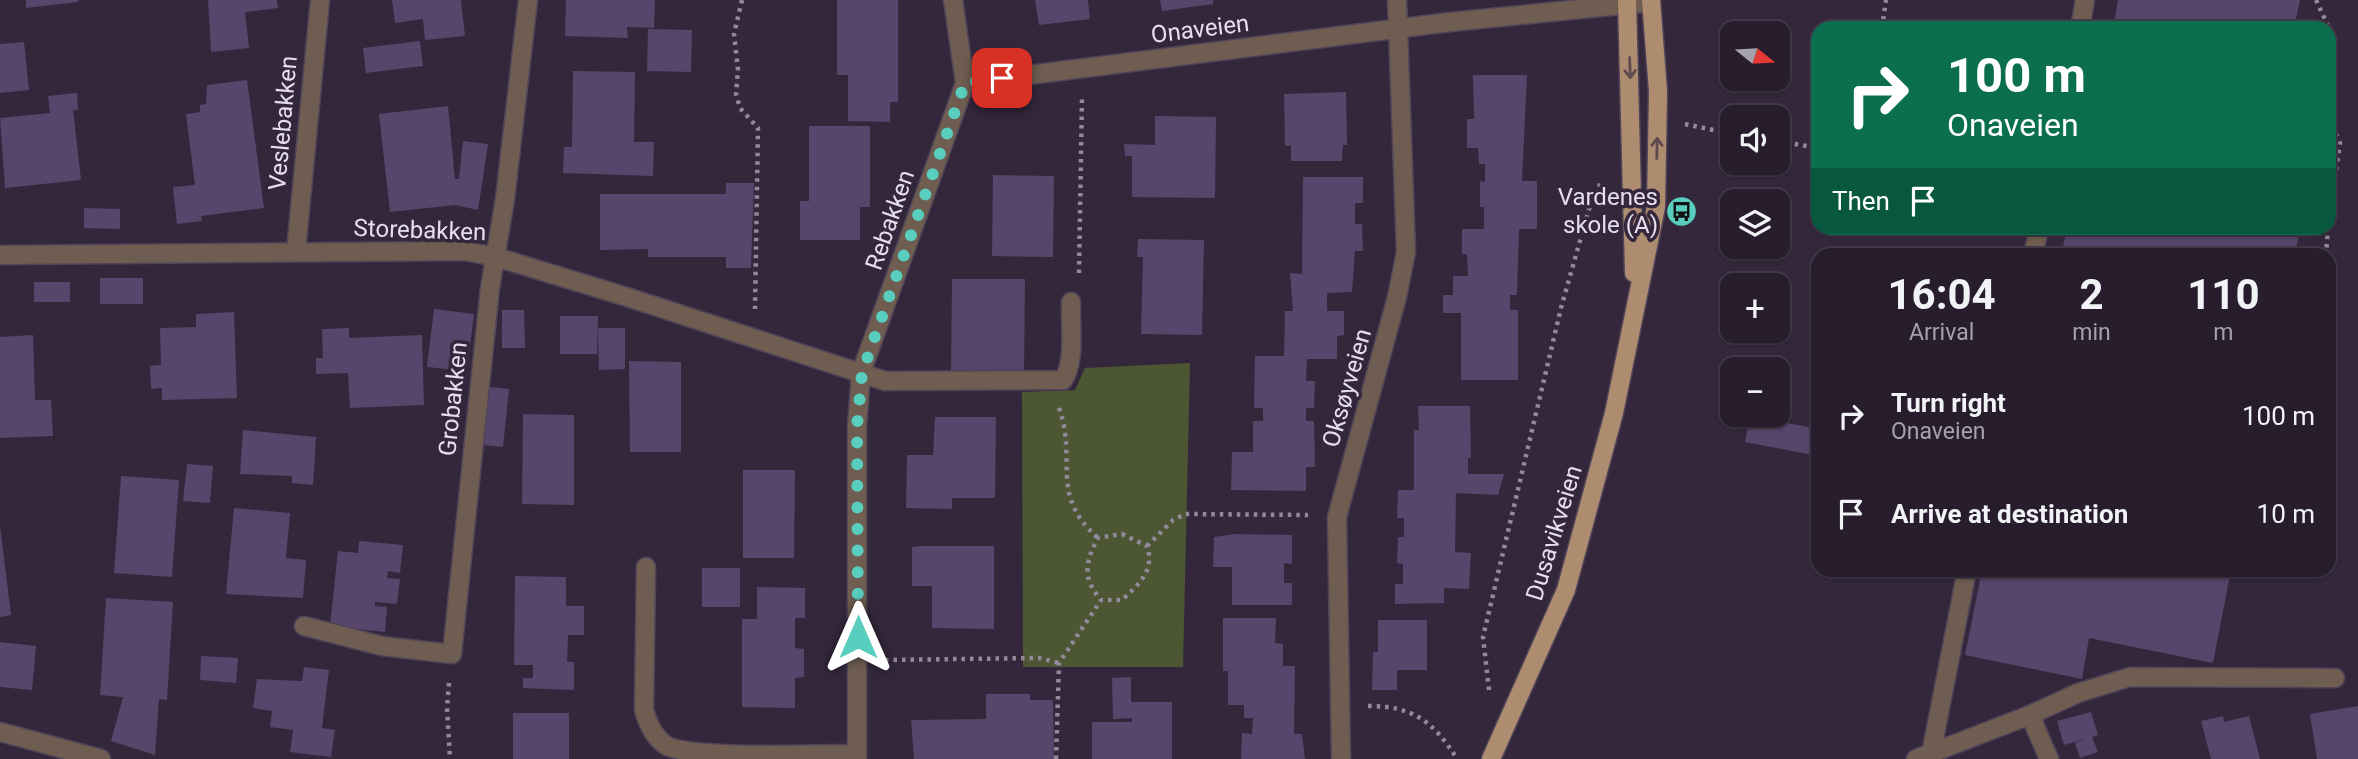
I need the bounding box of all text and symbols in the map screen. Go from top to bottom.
street label: Onaveien [1149,9,1251,49]
north arrow [1720,21,1790,91]
map controls [1720,21,1790,427]
text: 100 m [1947,47,2086,104]
pin [972,48,1032,108]
icon: right [1832,49,1923,140]
street label: Veslebakken [263,55,303,191]
one-way arrow [1624,56,1637,79]
icon: arrive [983,59,1021,97]
button: sound [1720,105,1790,175]
text: Onaveien [1947,106,2079,144]
one-way arrow [1651,137,1664,160]
street label: Rebakken [860,166,920,274]
icon: arrive [1904,182,1942,220]
place label: Vardenes skole (A) [1558,183,1658,239]
text: Then [1832,186,1890,216]
button: layers [1720,189,1790,259]
bus stop icon: Vardenes skole (A) [1664,194,1698,228]
street label: Storebakken [353,214,487,246]
text: 16:04 [1888,270,1996,319]
text: 2 [2079,270,2104,319]
text: 110 [2187,270,2260,319]
button: + [1720,273,1790,343]
text: Arrival [1909,319,1974,346]
text: min [2072,319,2111,346]
text: m [2213,319,2233,346]
street label: Oksøyveien [1317,325,1377,451]
street label: Grobakken [433,341,473,457]
button: − [1720,357,1790,427]
text: Turn right [1891,388,2006,418]
icon: right [1832,397,1870,435]
text: 100 m [2242,401,2315,431]
text: Onaveien [1891,418,1986,445]
street label: Dusavikveien [1520,462,1588,604]
icon: arrive [1832,495,1870,533]
text: Arrive at destination [1891,499,2128,529]
text: 10 m [2257,499,2315,529]
position arrow [821,600,895,674]

